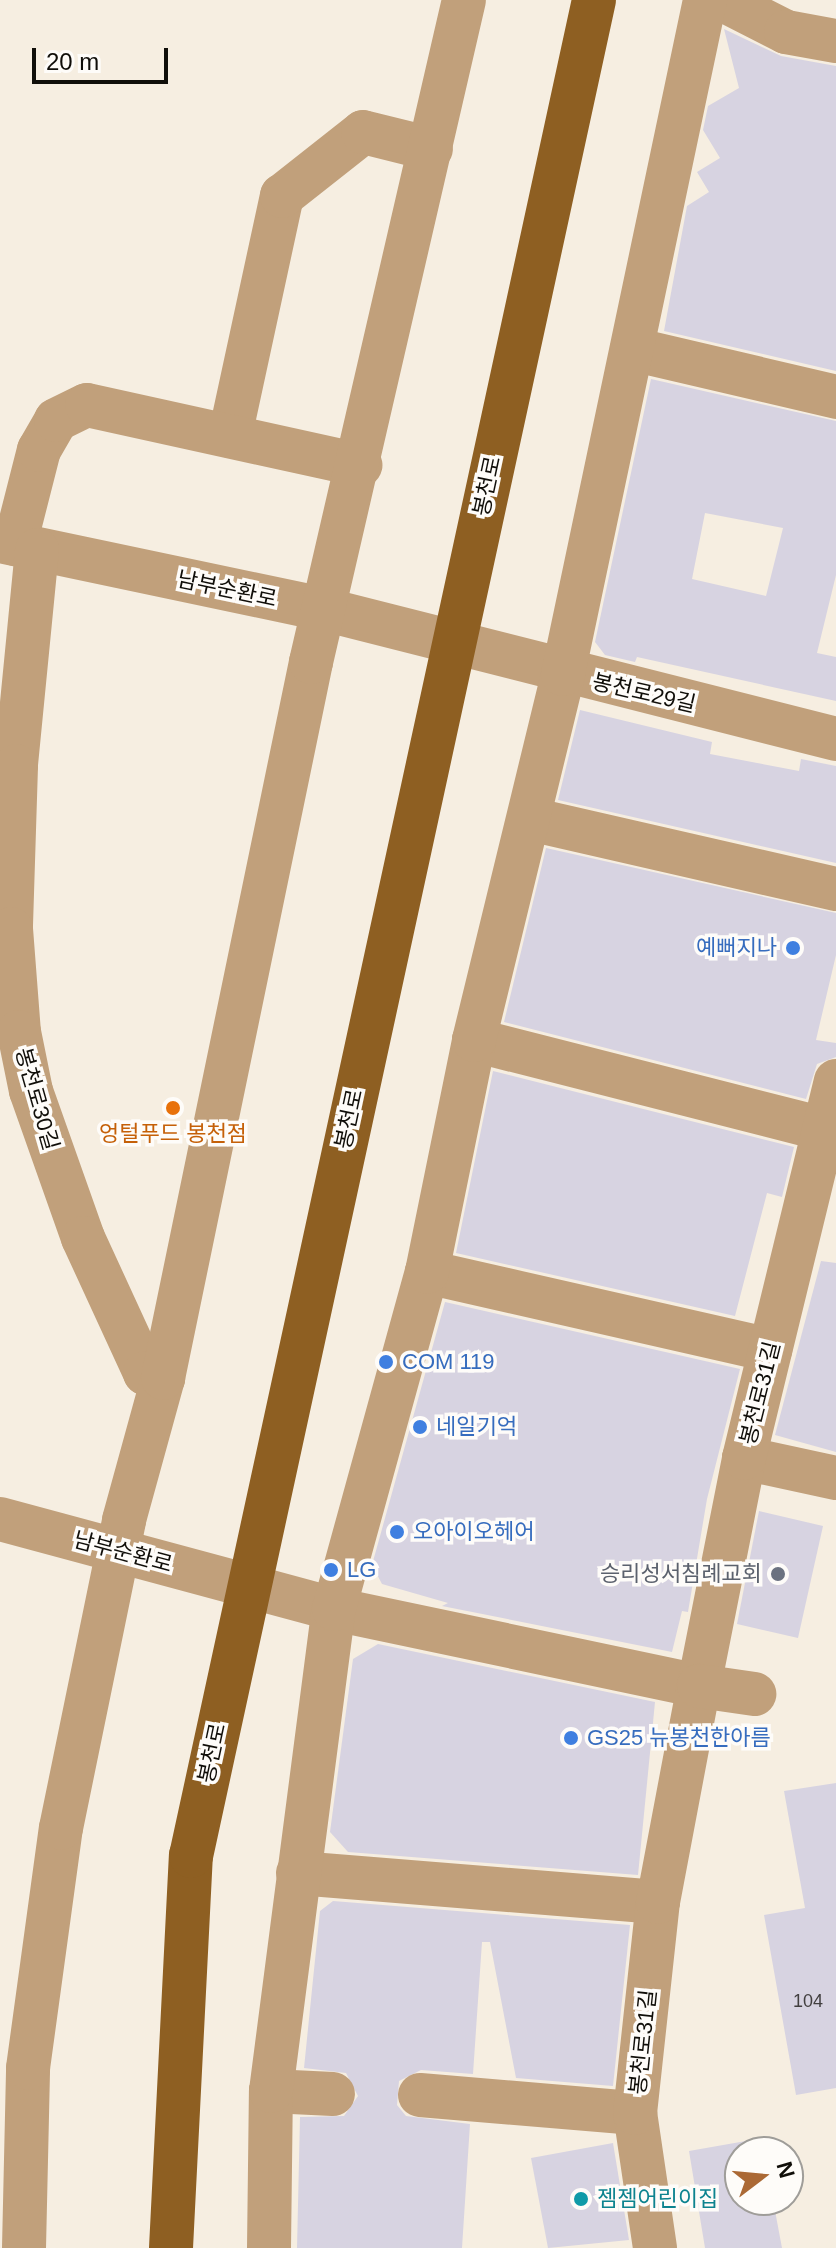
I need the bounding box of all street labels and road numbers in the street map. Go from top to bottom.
street label: 봉천로 [468,454,506,518]
street label: 남부순환로 [175,566,279,612]
street label: 봉천로29길 [590,668,698,718]
street label: 봉천로30길 [10,1045,64,1153]
street label: 봉천로 [330,1087,368,1151]
street label: 봉천로31길 [734,1339,786,1447]
street label: 남부순환로 [71,1526,175,1578]
street label: 봉천로 [193,1721,231,1785]
street label: 봉천로31길 [624,1988,662,2096]

